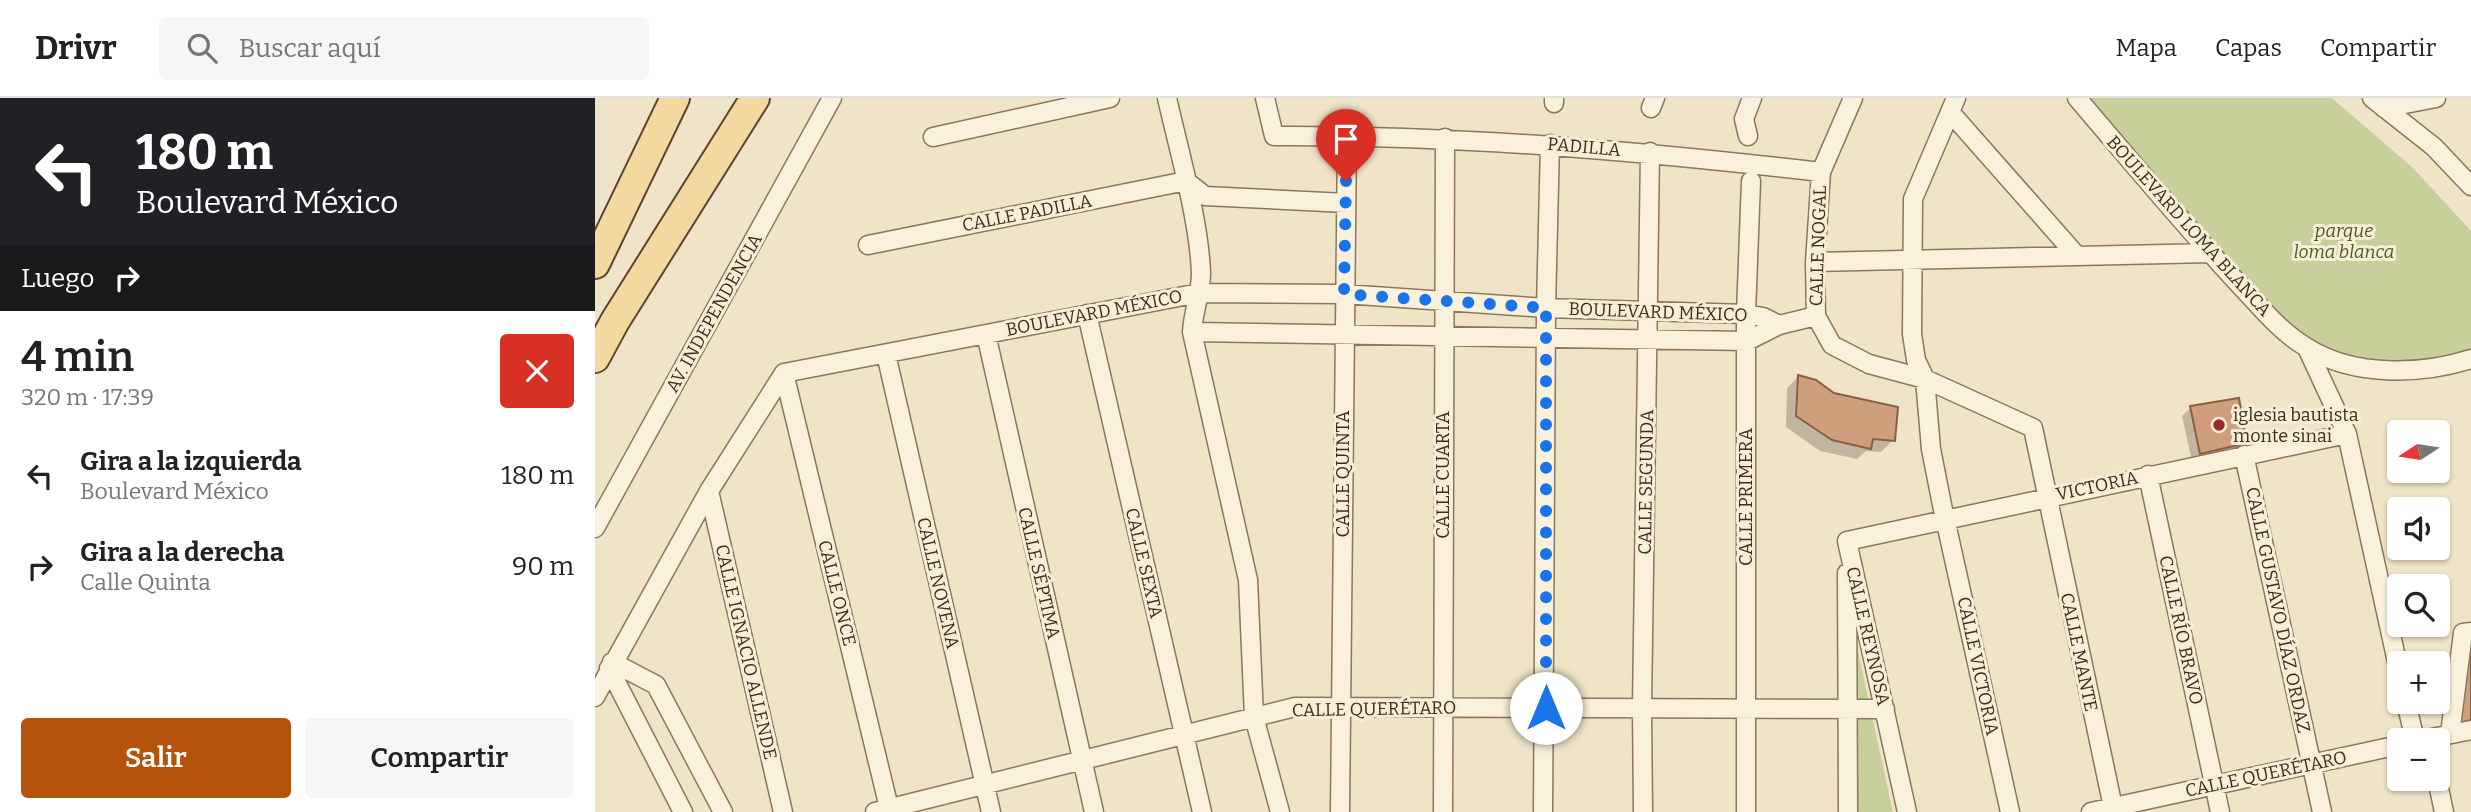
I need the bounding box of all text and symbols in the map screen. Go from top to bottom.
search box [159,17,649,80]
text: Drivr [35,28,117,68]
icon: search [183,29,221,67]
text: Buscar aquí [239,33,380,64]
text: Mapa [2115,34,2177,62]
text: Capas [2215,34,2282,62]
text: Compartir [2320,34,2436,62]
pin [1316,109,1376,181]
icon: arrive [1327,120,1365,158]
text: 180 m [136,123,273,182]
icon: left [21,126,112,217]
street label: BOULEVARD LOMA BLANCA [2102,131,2276,321]
street label: PADILLA [1546,133,1622,161]
text: Boulevard México [136,183,399,221]
street label: CALLE NOGAL [1805,185,1831,307]
street label: CALLE PADILLA [960,190,1094,236]
park label: parque loma blanca [2294,220,2394,263]
street label: AV. INDEPENDENCIA [661,230,767,396]
icon: right [108,259,146,297]
text: Luego [21,263,94,294]
street label: BOULEVARD MÉXICO [1004,284,1184,341]
street label: BOULEVARD MÉXICO [1568,297,1748,326]
text: 4 min [21,332,134,382]
button: close [500,334,574,408]
text: 320 m · 17:39 [21,383,154,411]
place label: iglesia bautista monte sinai [2233,404,2359,447]
street label: CALLE SEGUNDA [1634,409,1658,555]
street label: CALLE QUINTA [1332,410,1354,537]
street label: CALLE CUARTA [1432,411,1454,539]
marker: iglesia bautista monte sinai [2211,417,2227,433]
north arrow [2387,420,2450,483]
map controls [2387,420,2450,791]
street label: CALLE PRIMERA [1735,428,1757,566]
text: Gira a la izquierda [80,446,302,477]
icon: left [21,457,59,495]
text: 180 m [501,460,574,491]
street label: VICTORIA [2054,467,2140,505]
text: Boulevard México [80,477,269,505]
street label: CALLE GUSTAVO DÍAZ ORDAZ [2241,485,2316,735]
button: sound [2387,497,2450,560]
street label: CALLE SÉPTIMA [1013,505,1066,641]
street label: CALLE SEXTA [1121,506,1167,620]
street label: CALLE NOVENA [912,515,964,651]
text: Gira a la derecha [80,537,284,568]
street label: CALLE ONCE [813,538,861,648]
street label: CALLE IGNACIO ALLENDE [711,542,781,762]
icon: right [21,548,59,586]
text: 90 m [512,551,574,582]
street label: CALLE RÍO BRAVO [2154,553,2209,707]
street label: CALLE REYNOSA [1841,564,1895,708]
text: Calle Quinta [80,568,211,596]
button: search [2387,574,2450,637]
street label: CALLE MANTE [2056,591,2102,713]
street label: CALLE VICTORIA [1953,595,2003,738]
button: + [2387,651,2450,714]
position arrow [1509,671,1583,745]
street label: CALLE QUERÉTARO [1292,696,1456,721]
button: Salir [21,718,291,798]
button: Compartir [305,718,574,798]
button: − [2387,728,2450,791]
street label: CALLE QUERÉTARO [2183,745,2349,802]

